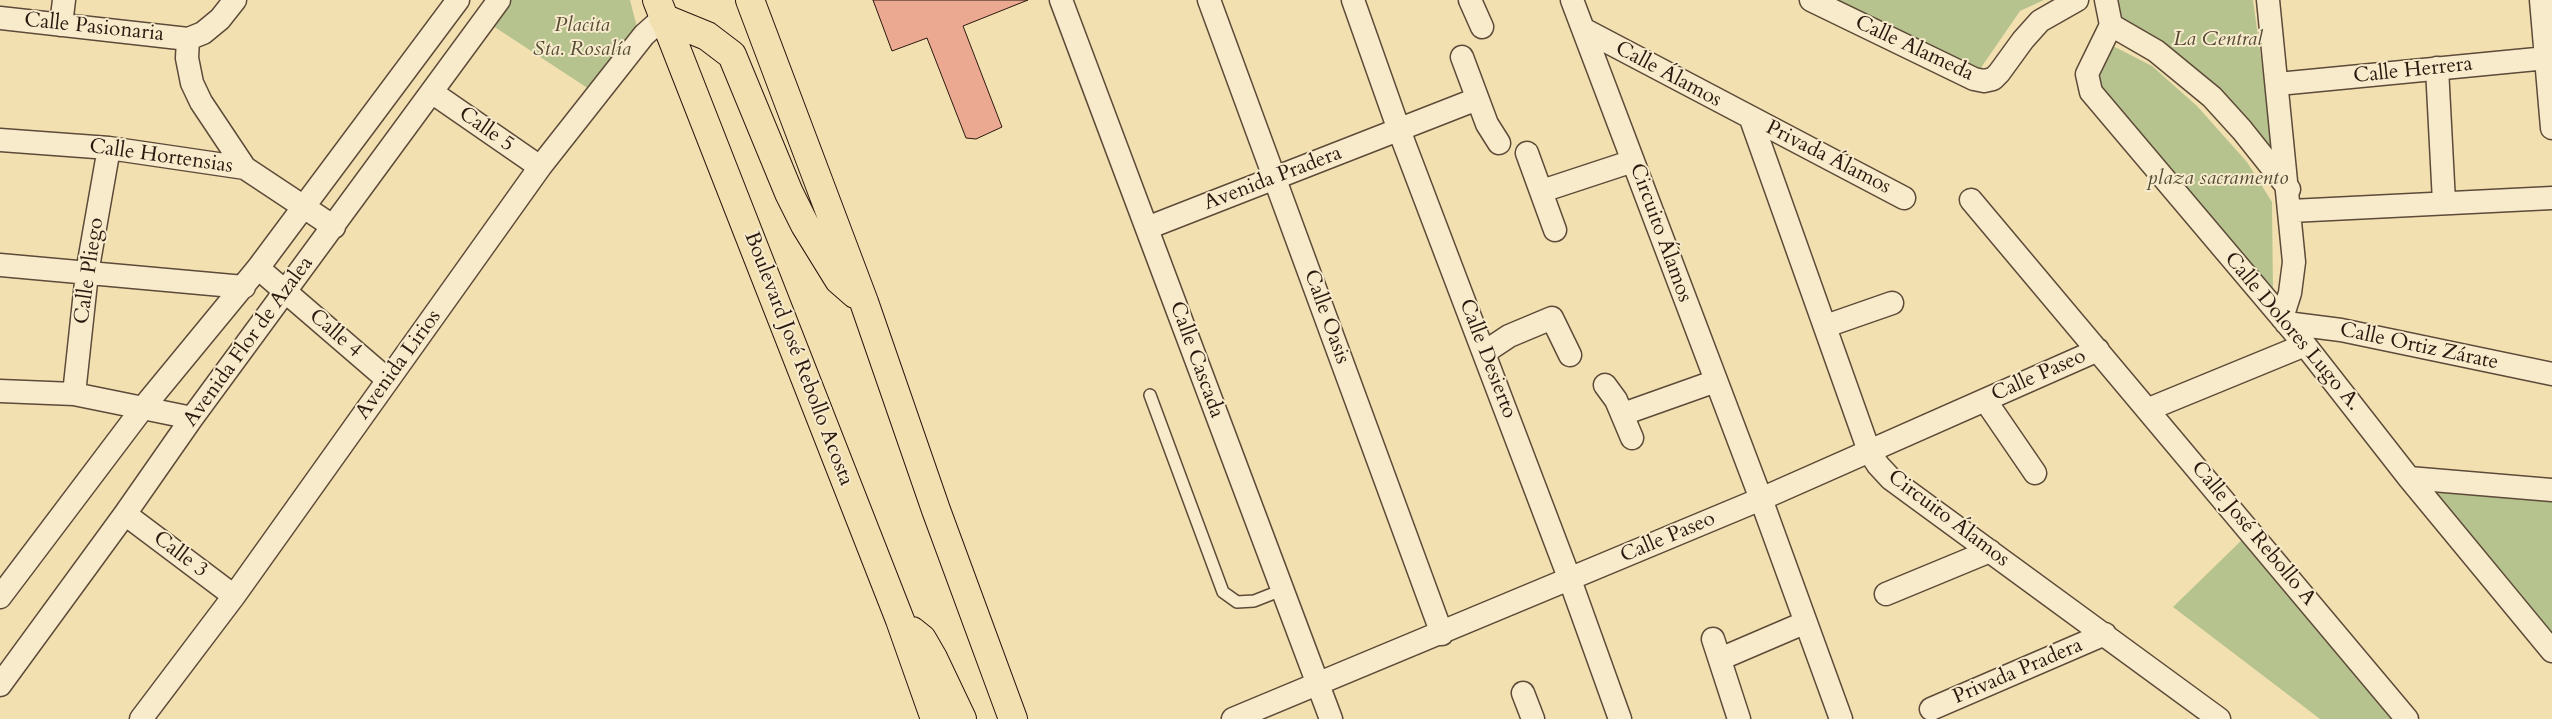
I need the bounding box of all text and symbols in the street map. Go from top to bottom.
street label: Calle Pasionaria [23,8,165,48]
street label: Calle Alameda [1851,11,1977,87]
park label: Placita Sta. Rosalía [533,13,631,63]
park label: La Central [2173,27,2263,53]
street label: Calle Álamos [1611,37,1725,113]
street label: Calle Herrera [2352,52,2474,90]
street label: Calle 5 [453,102,519,158]
street label: Privada Álamos [1761,116,1895,200]
street label: Calle Hortensias [88,134,234,180]
street label: Avenida Pradera [1201,141,1345,217]
street label: Circuito Álamos [1623,160,1697,306]
park label: plaza sacramento [2148,166,2288,192]
street label: Calle Pliego [70,216,110,326]
street label: Boulevard José Rebollo Acosta [738,229,858,489]
street label: Calle Dolores Lugo A. [2218,248,2366,416]
street label: Avenida Flor de Azalea [179,252,319,432]
street label: Calle Oasis [1297,267,1355,367]
street label: Calle Desierto [1453,296,1521,422]
street label: Calle Cascada [1163,298,1229,422]
street label: Calle 4 [303,304,367,364]
street label: Avenida Lirios [351,305,447,425]
street label: Calle Ortiz Zárate [2337,318,2501,376]
street label: Calle Paseo [1988,344,2090,408]
street label: Calle José Rebollo A [2185,457,2321,611]
street label: Circuito Álamos [1882,465,2014,573]
street label: Calle Paseo [1617,507,1719,569]
street label: Calle 3 [148,526,212,584]
street label: Privada Pradera [1949,633,2087,711]

